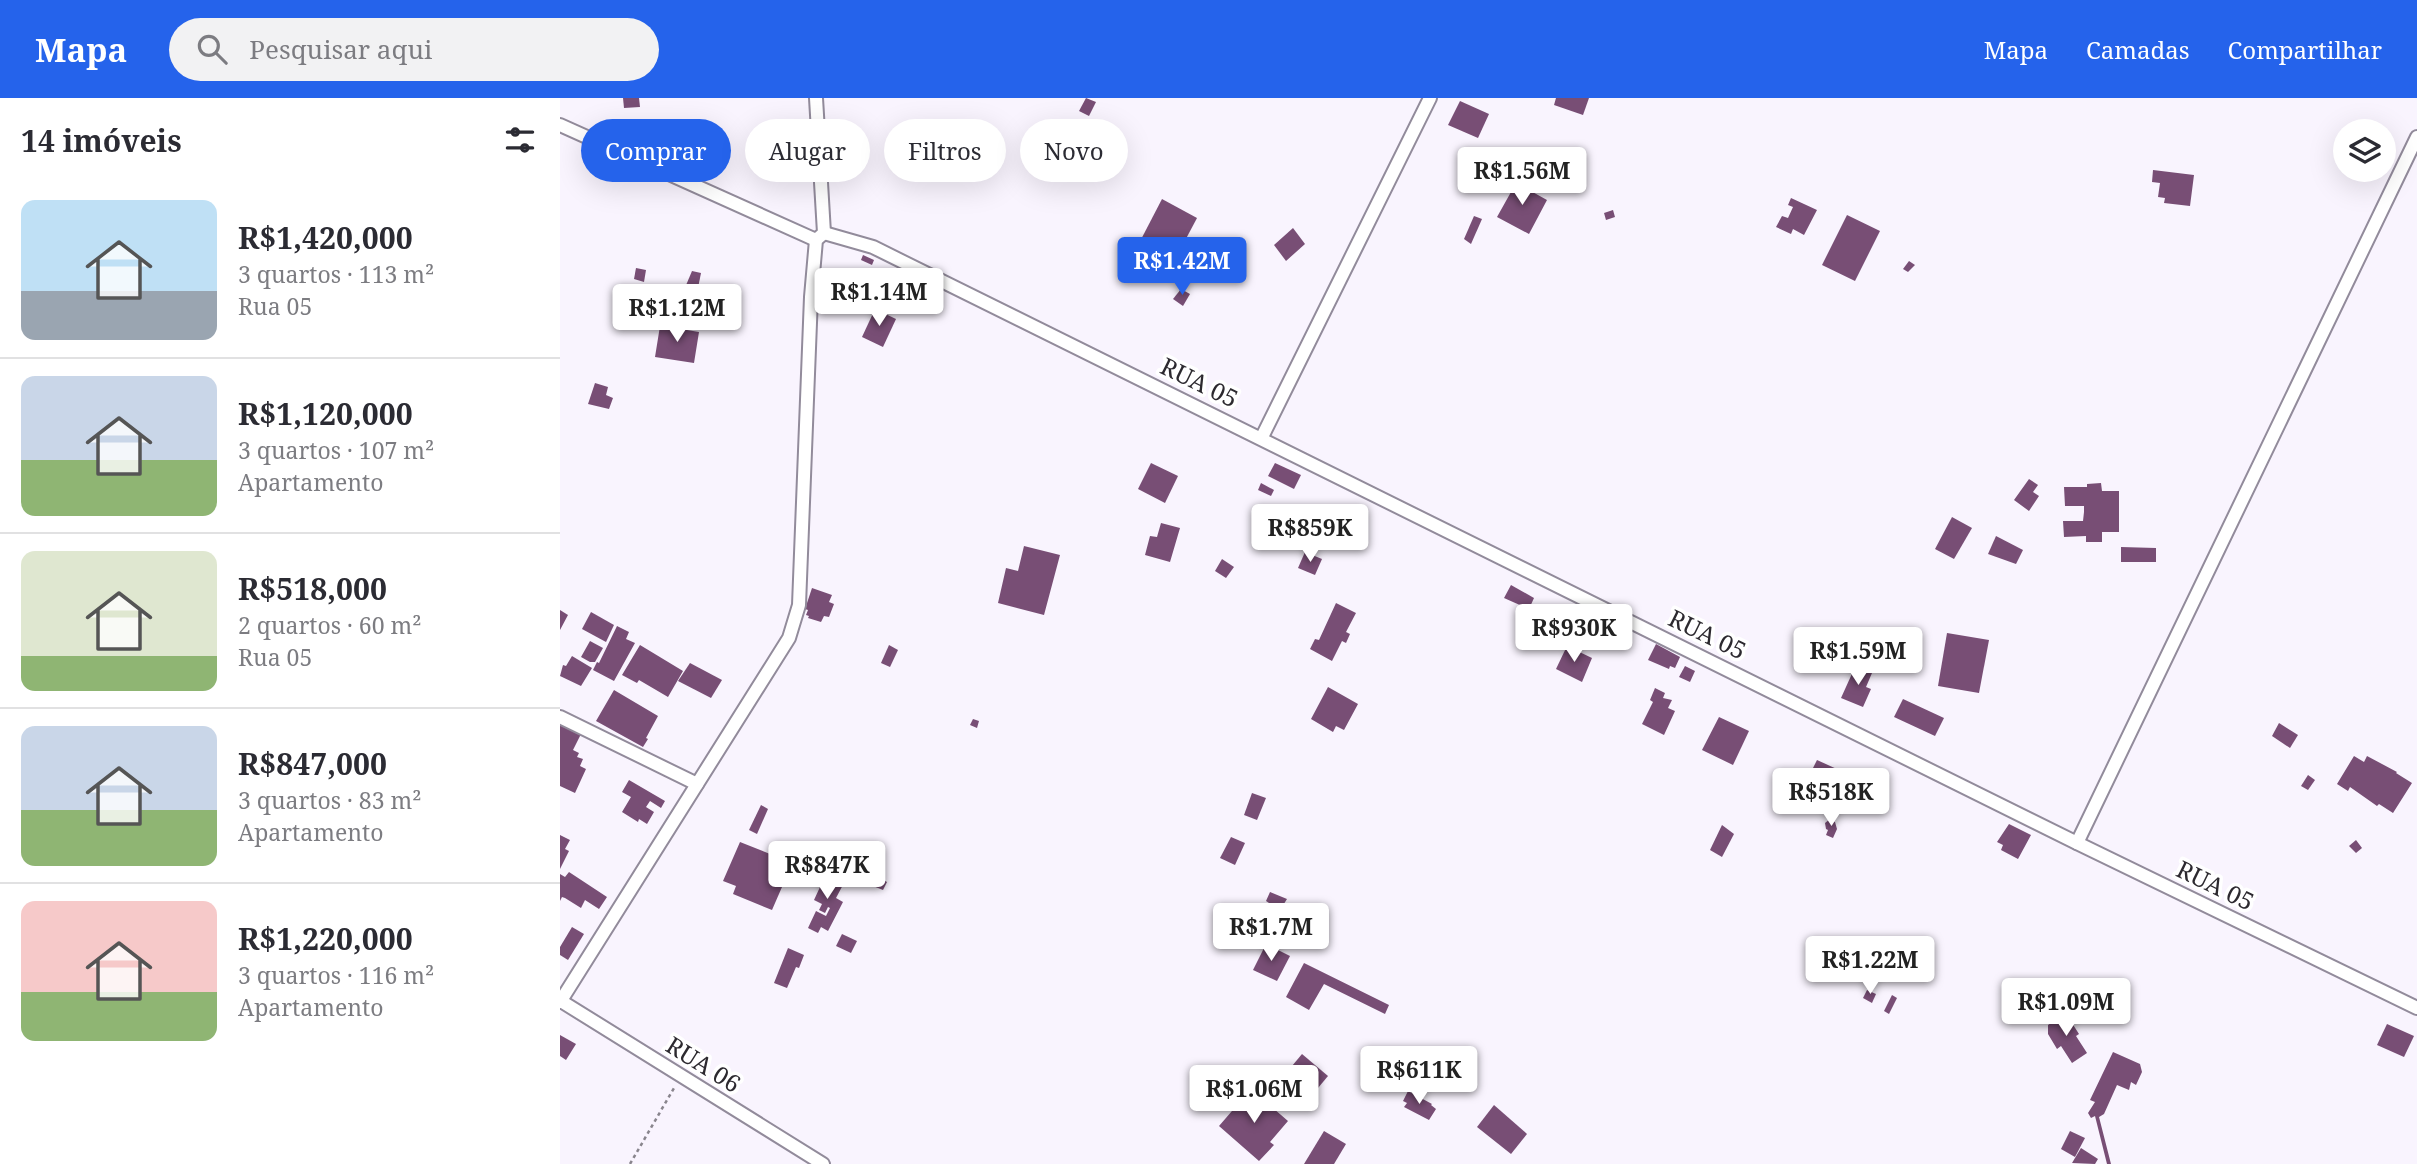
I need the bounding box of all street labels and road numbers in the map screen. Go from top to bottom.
street label: RUA 05 [1155,349,1244,415]
street label: RUA 05 [1663,601,1752,667]
street label: RUA 05 [2171,852,2260,918]
street label: RUA 06 [660,1028,747,1100]

